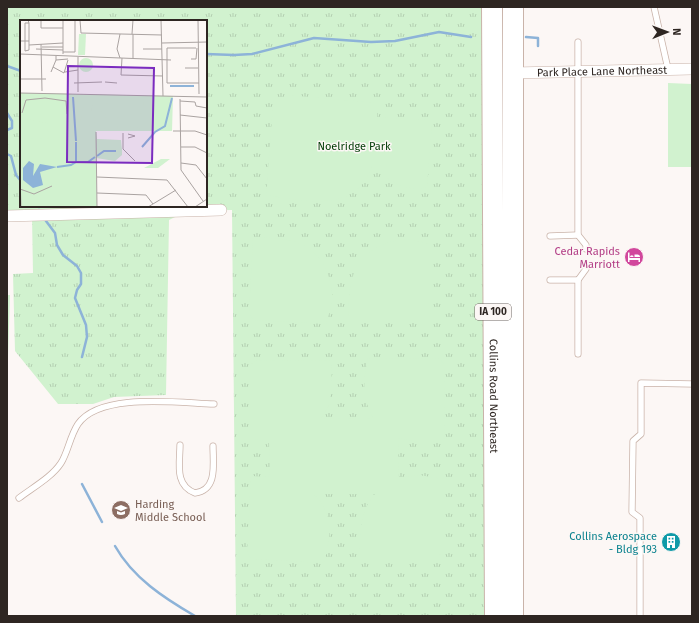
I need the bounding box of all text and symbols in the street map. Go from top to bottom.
north arrow [647,12,687,52]
inset map [20,20,207,207]
text: N [670,28,683,36]
street label: Park Place Lane Northeast [537,63,667,79]
park label: Noelridge Park [317,140,391,153]
place label: Cedar Rapids Marriott [554,245,620,271]
hotel icon: Cedar Rapids Marriott [623,246,645,268]
road number: IA 100 [475,304,511,320]
street label: Collins Road Northeast [487,339,501,453]
place label: Harding Middle School [135,498,206,524]
school or university icon: Harding Middle School [110,499,132,521]
place label: Collins Aerospace - Bldg 193 [569,530,657,556]
building icon: Collins Aerospace - Bldg 193 [660,531,682,553]

